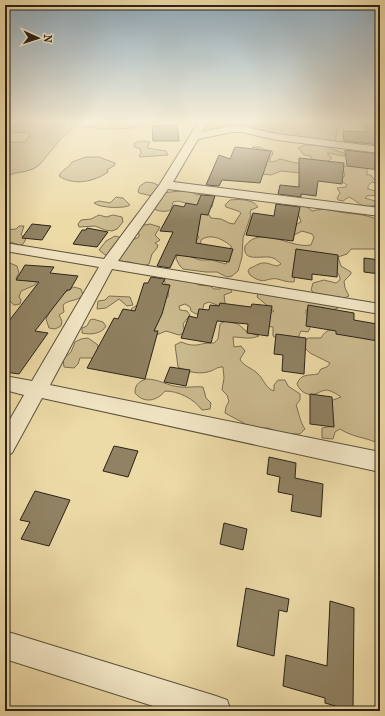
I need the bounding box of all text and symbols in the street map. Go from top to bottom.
north arrow [18,18,58,58]
text: N [41,34,54,44]

